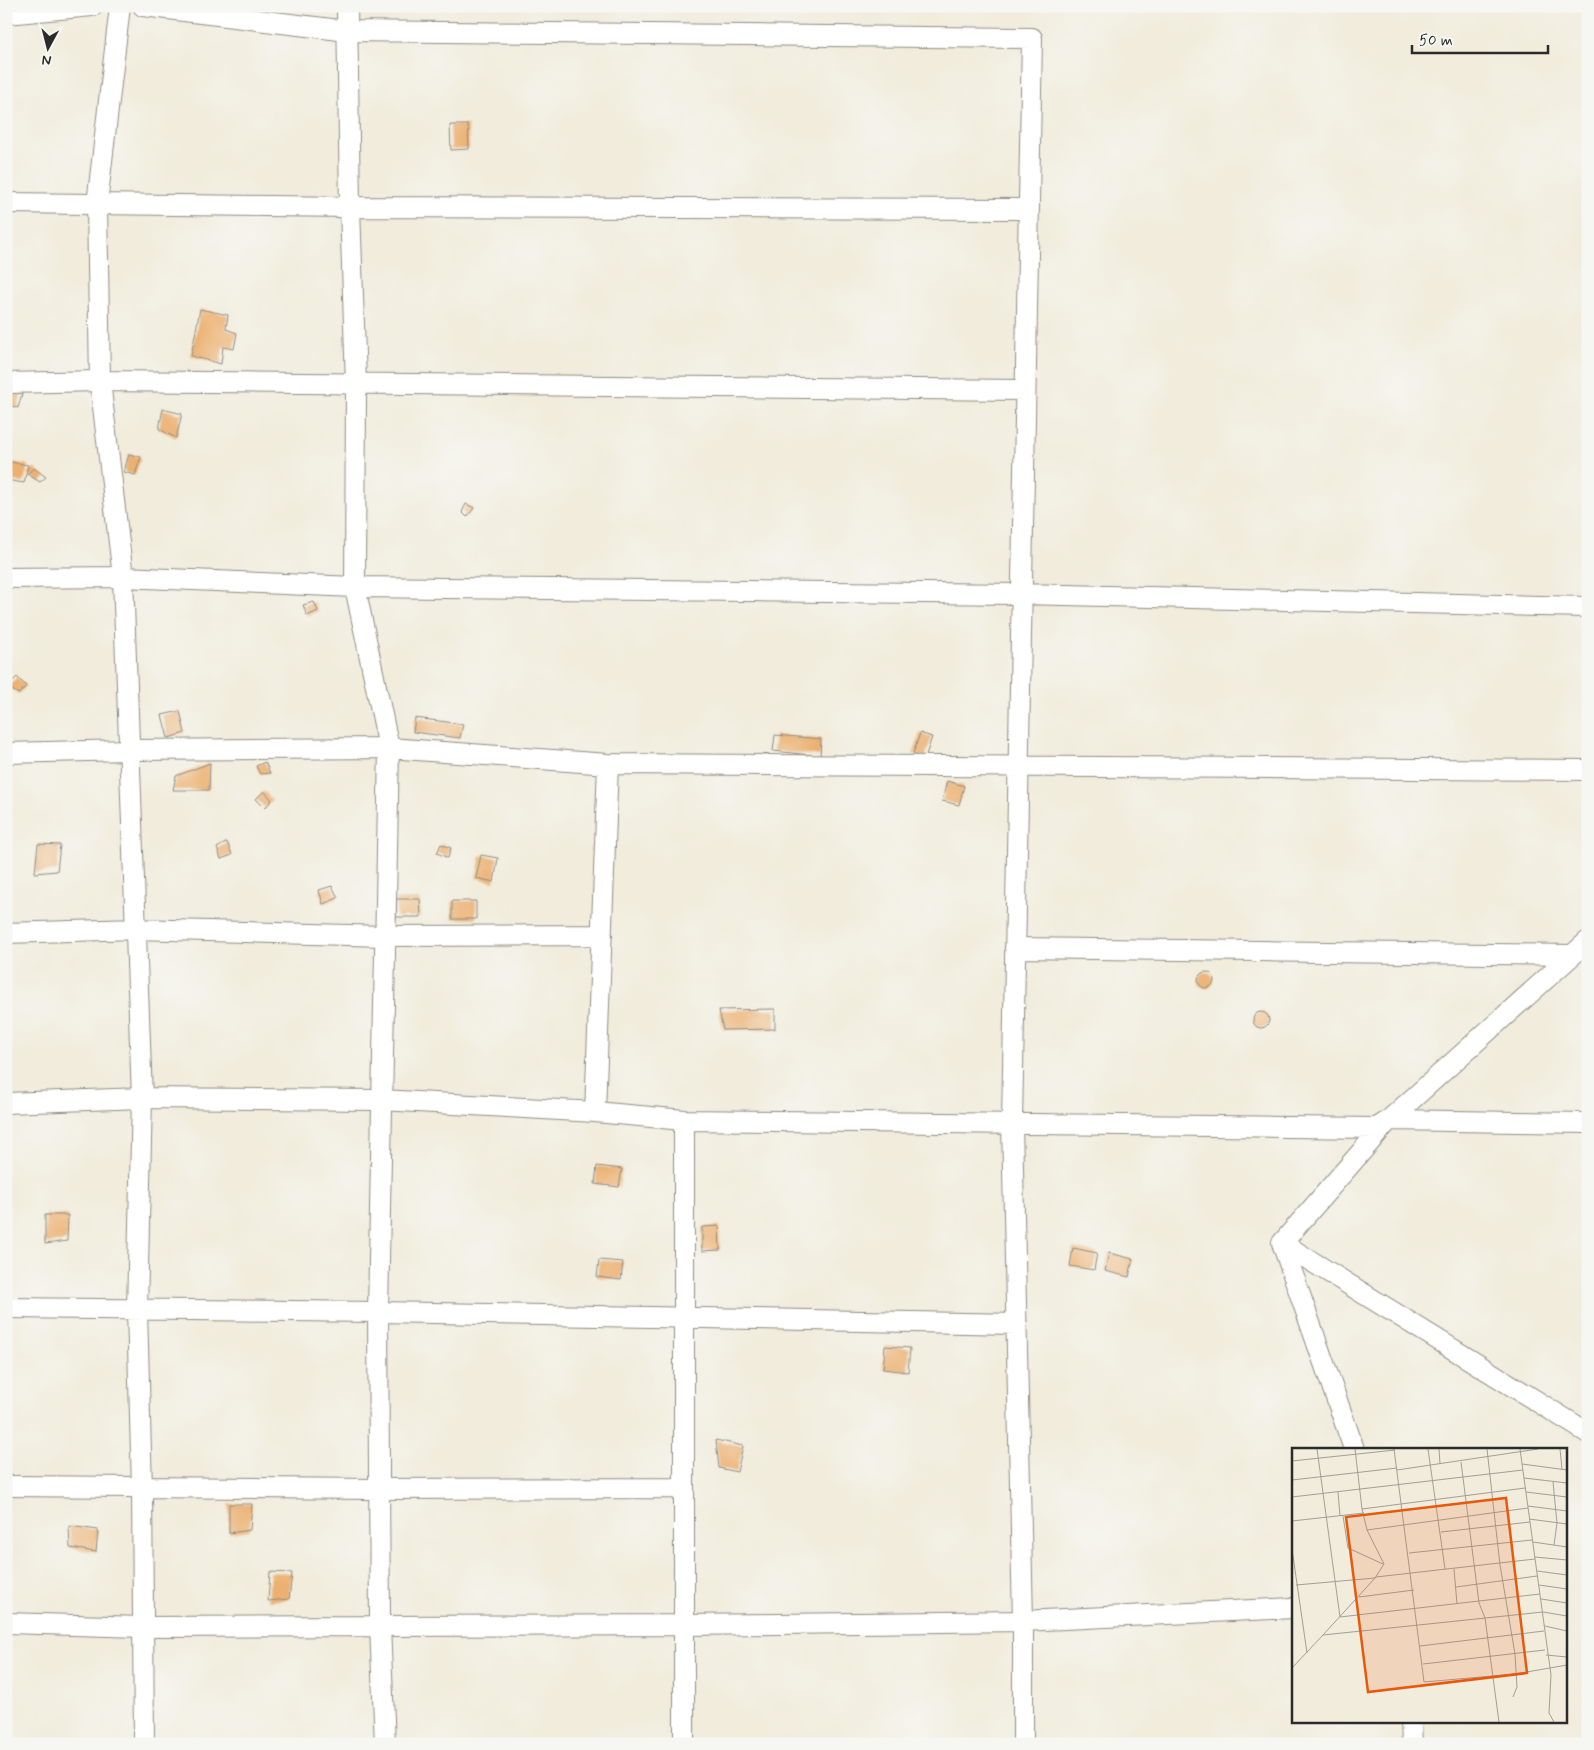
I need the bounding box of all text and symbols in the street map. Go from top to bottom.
north arrow [22,22,72,72]
scale bar [1412,22,1548,54]
text: 50 m [1419,31,1453,51]
text: N [41,50,52,69]
inset map [1292,1448,1566,1722]

